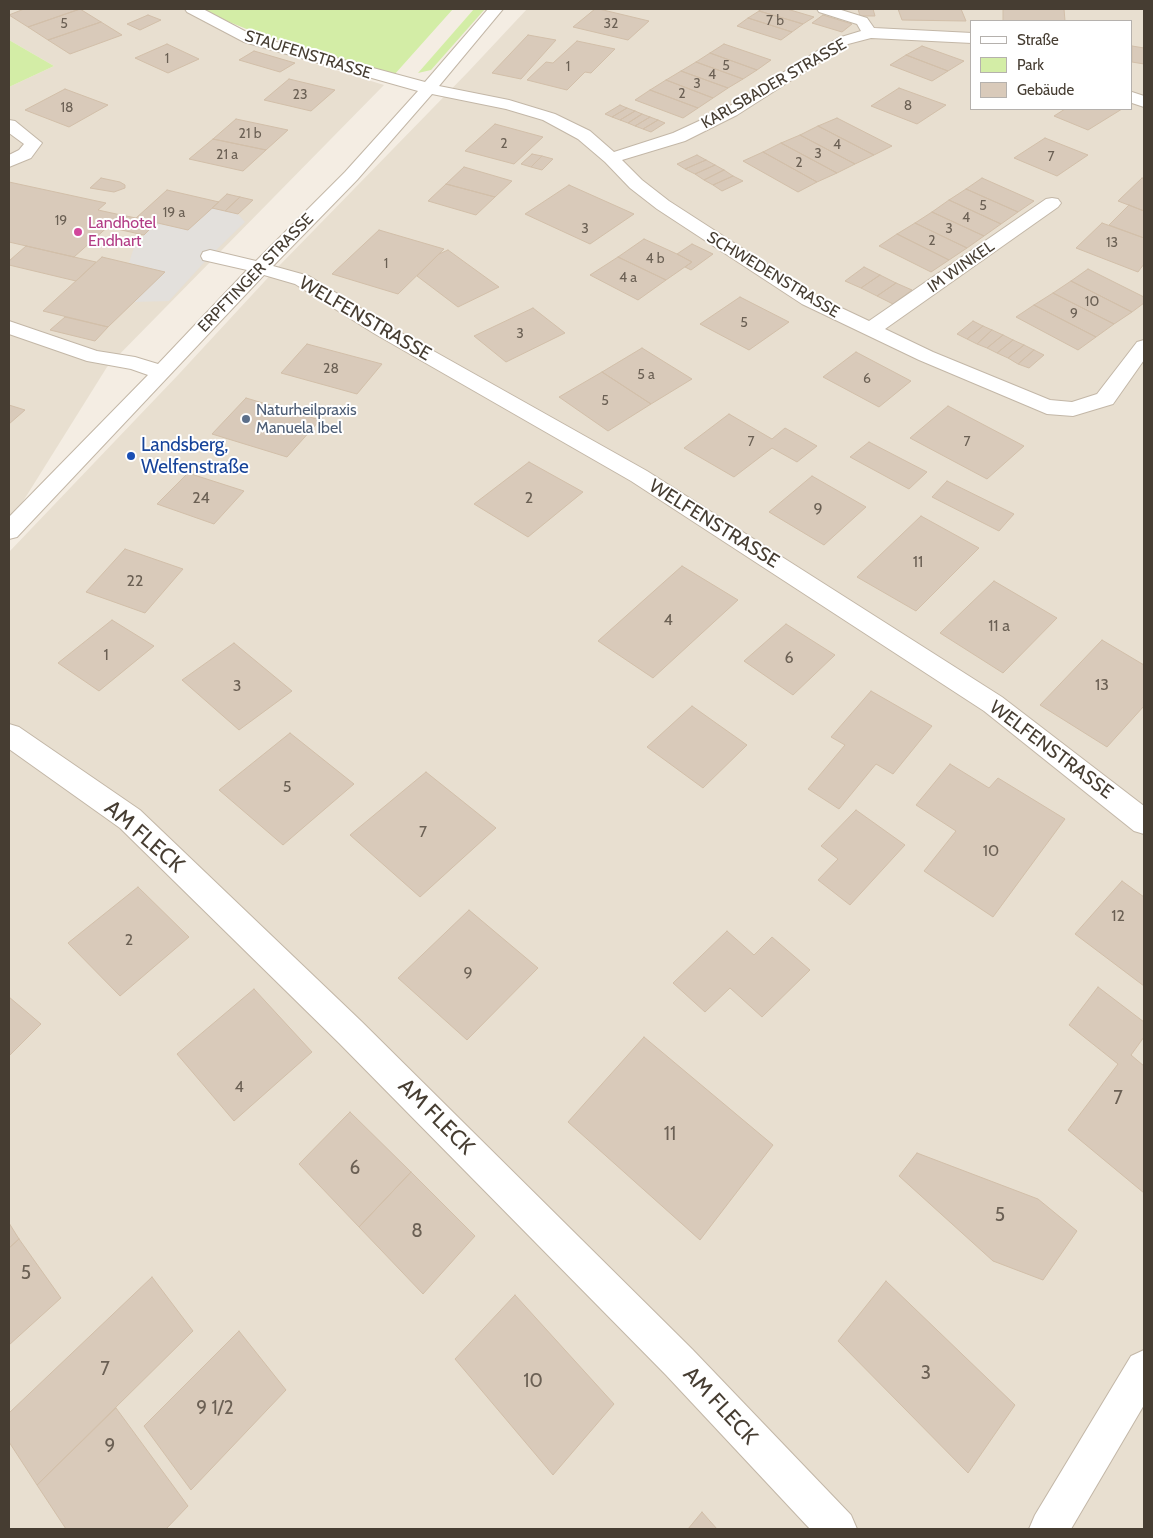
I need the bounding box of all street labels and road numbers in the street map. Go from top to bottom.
street label: STAUFENSTRASSE [242,27,374,83]
street label: KARLSBADER STRASSE [698,35,850,133]
street label: ERPFTINGER STRASSE [194,210,318,336]
street label: SCHWEDENSTRASSE [703,228,843,322]
street label: IM WINKEL [924,237,998,297]
street label: WELFENSTRASSE [295,272,435,366]
street label: WELFENSTRASSE [645,475,783,573]
street label: WELFENSTRASSE [985,696,1117,804]
street label: AM FLECK [99,795,189,879]
street label: AM FLECK [392,1073,480,1161]
street label: AM FLECK [677,1362,763,1450]

